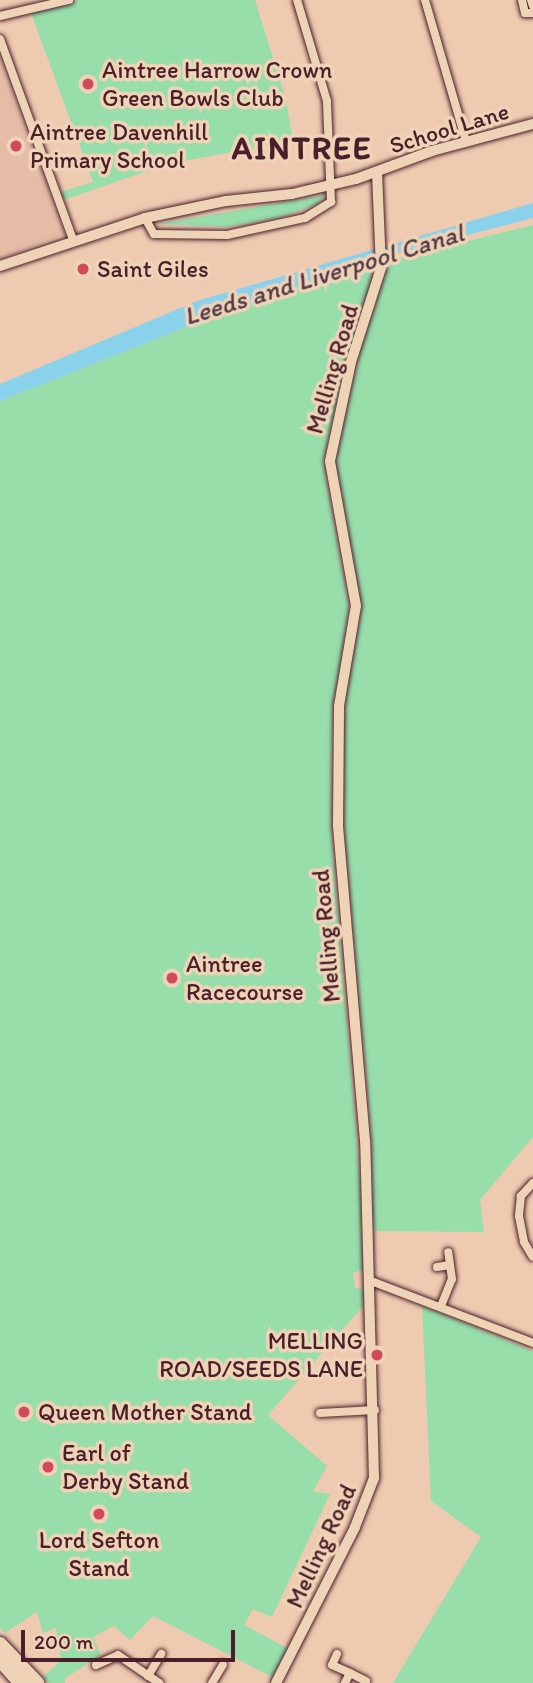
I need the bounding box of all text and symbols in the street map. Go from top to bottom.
place label: Aintree Harrow Crown Green Bowls Club [102,56,333,112]
marker: Aintree Harrow Crown Green Bowls Club [80,76,96,92]
street label: School Lane [386,96,512,160]
place label: Aintree Davenhill Primary School [30,118,208,174]
district label: AINTREE [234,129,370,167]
marker: Aintree Davenhill Primary School [8,138,24,154]
water label: Leeds and Liverpool Canal [181,218,467,332]
place label: Saint Giles [97,255,209,283]
marker: Saint Giles [75,261,91,277]
street label: Melling Road [300,301,364,437]
street label: Melling Road [306,868,346,1004]
place label: Aintree Racecourse [186,950,304,1006]
marker: Aintree Racecourse [164,970,180,986]
place label: MELLING ROAD/SEEDS LANE [159,1327,363,1383]
marker: MELLING ROAD/SEEDS LANE [369,1347,385,1363]
place label: Queen Mother Stand [38,1398,250,1426]
marker: Queen Mother Stand [16,1404,32,1420]
place label: Earl of Derby Stand [62,1439,189,1495]
marker: Earl of Derby Stand [40,1459,56,1475]
street label: Melling Road [280,1480,362,1612]
marker: Lord Sefton Stand [91,1506,107,1522]
place label: Lord Sefton Stand [39,1526,159,1582]
scale bar [24,1616,238,1660]
text: 200 m [34,1629,93,1654]

